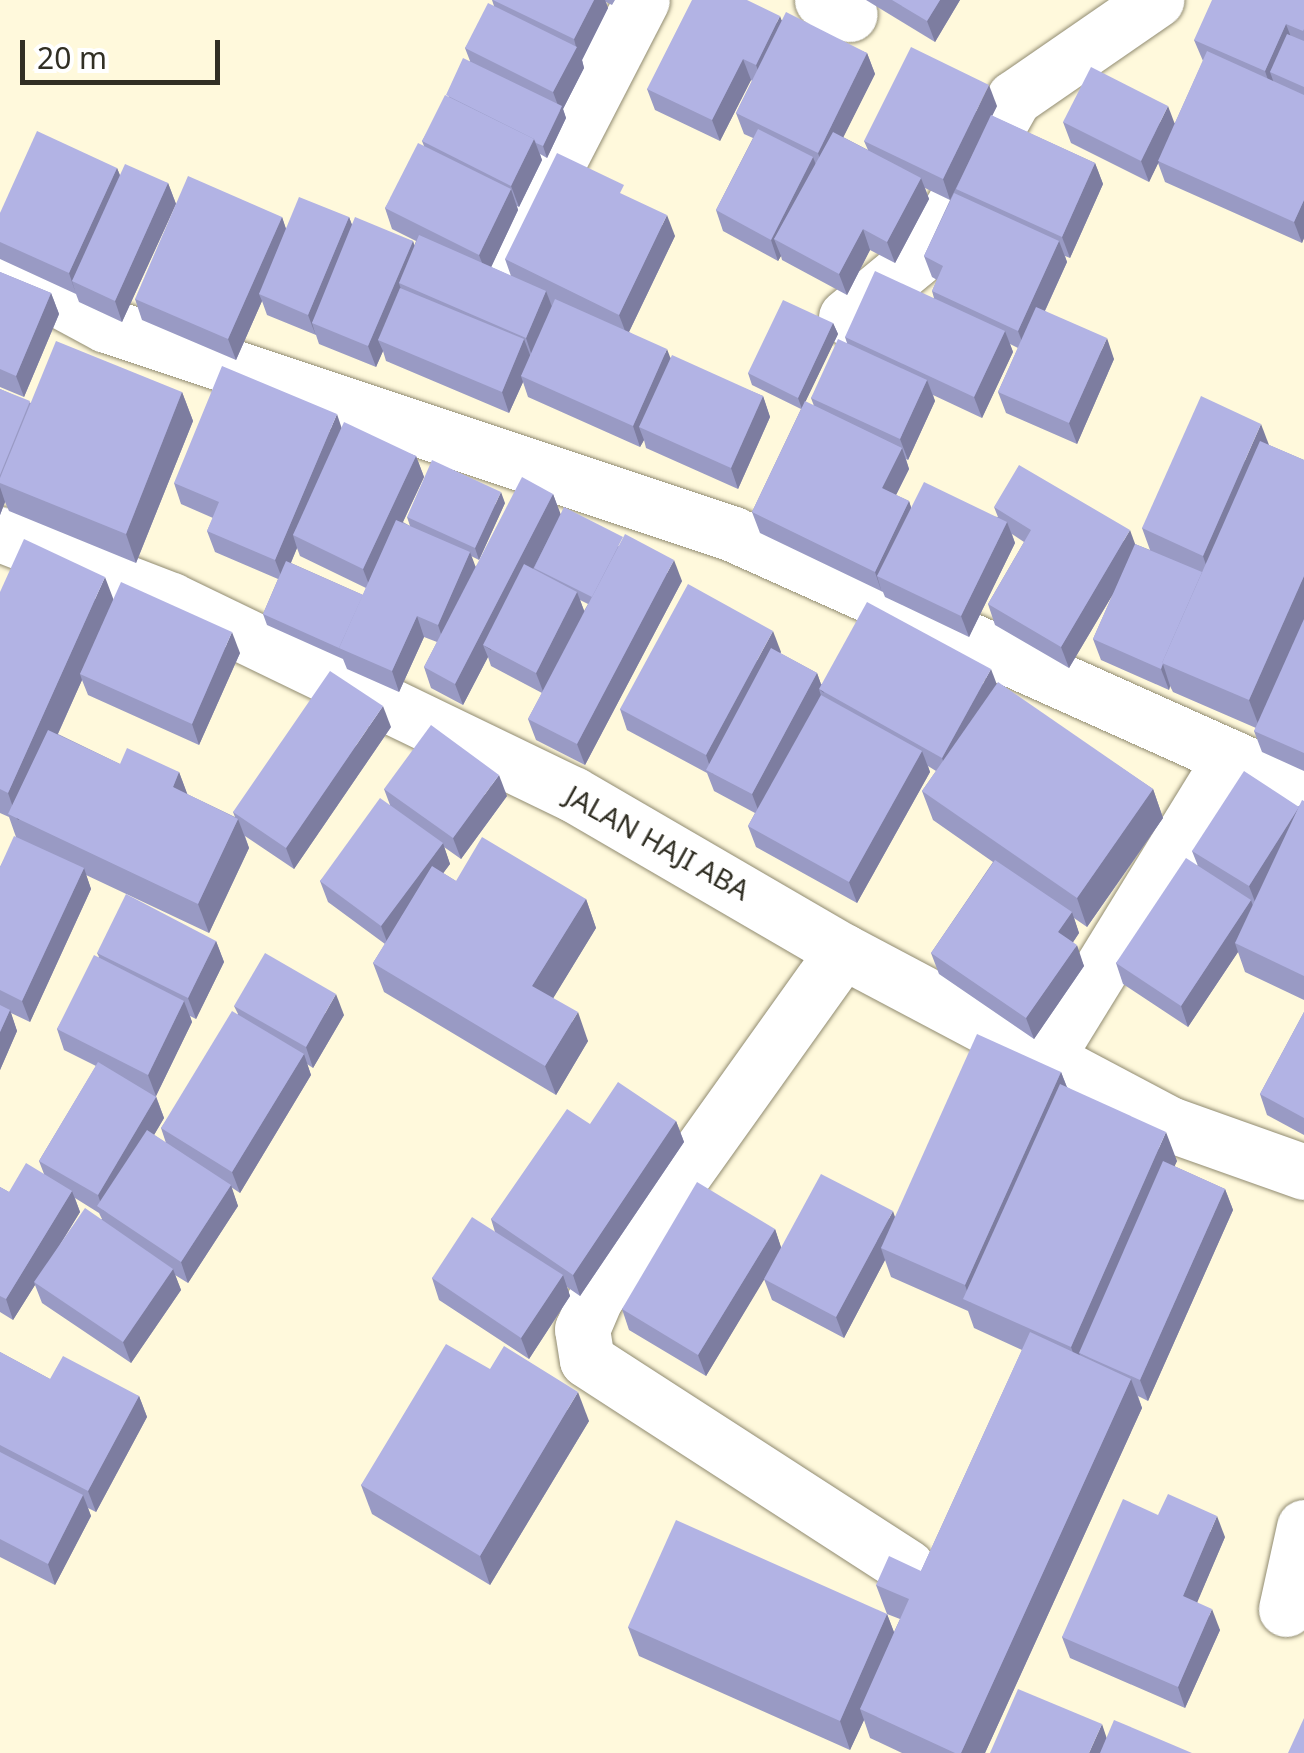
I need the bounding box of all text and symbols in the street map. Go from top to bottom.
scale bar [25,20,225,82]
text: 20 m [37,37,107,78]
street label: JALAN HAJI ABA [560,778,756,906]

